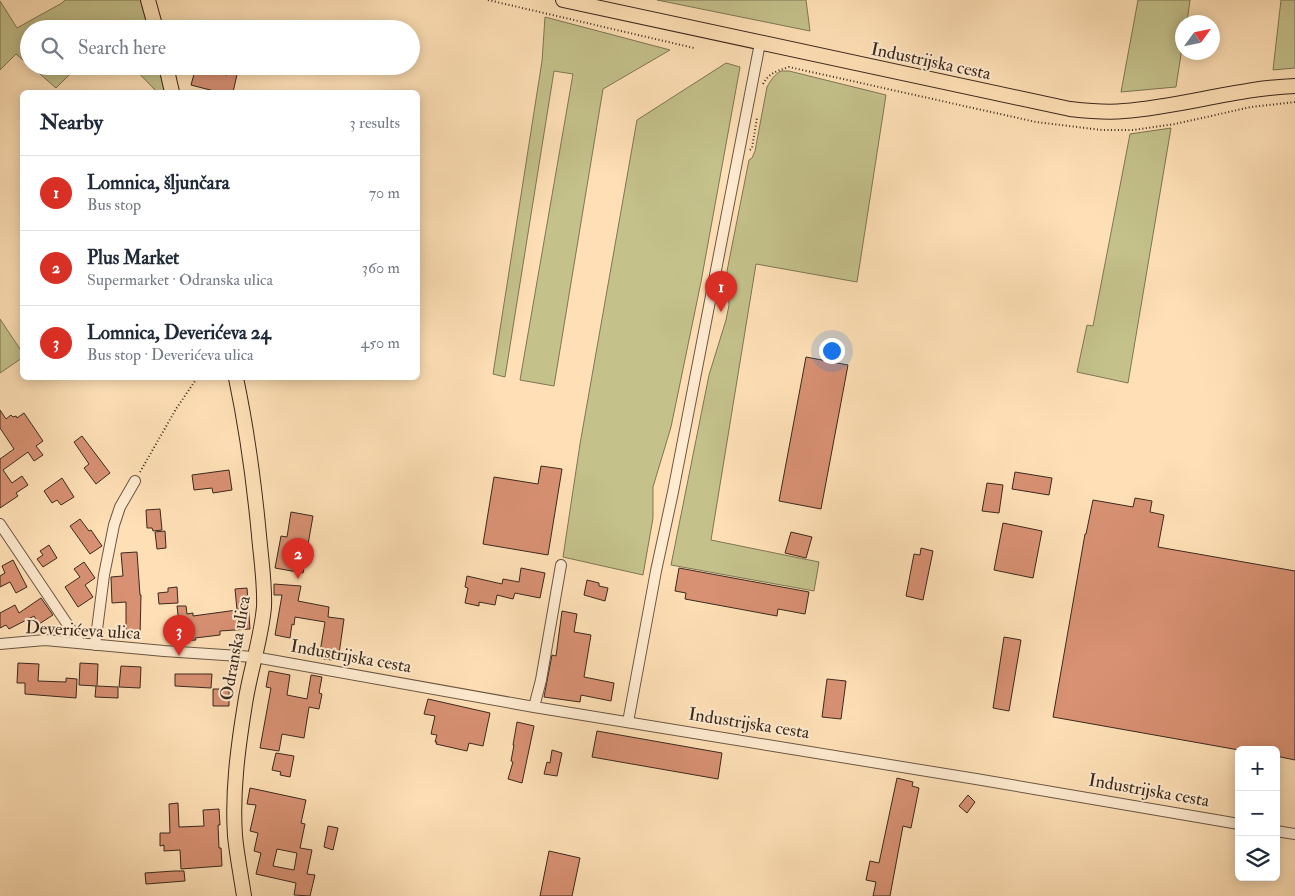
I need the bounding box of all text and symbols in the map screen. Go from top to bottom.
north arrow [1175,15,1220,60]
search box [20,20,420,75]
icon: search [38,34,66,62]
text: Search here [78,36,166,60]
street label: Industrijska cesta [869,38,994,86]
text: Nearby [40,109,103,136]
text: 3 results [349,113,400,133]
text: Lomnica, šljunčara [87,171,230,195]
text: 1 [53,183,59,203]
text: 70 m [369,183,400,203]
text: Bus stop [87,195,141,215]
text: Plus Market [87,246,179,270]
text: 2 [52,258,60,278]
text: 360 m [362,258,400,278]
text: Supermarket · Odranska ulica [87,270,273,290]
pin: 1 [705,271,737,312]
text: Lomnica, Deverićeva 24 [87,321,271,345]
text: 3 [53,333,59,353]
text: 450 m [361,333,400,353]
your location [819,338,845,364]
text: Bus stop · Deverićeva ulica [87,345,254,365]
pin: 2 [282,538,314,579]
street label: Odranska ulica [215,593,256,702]
pin: 3 [163,615,195,656]
street label: Deverićeva ulica [25,616,142,645]
street label: Industrijska cesta [289,635,414,679]
street label: Industrijska cesta [687,703,812,745]
map controls [1235,746,1280,881]
button: + [1235,746,1280,791]
street label: Industrijska cesta [1087,769,1212,813]
button: − [1235,791,1280,836]
button: layers [1235,836,1280,881]

